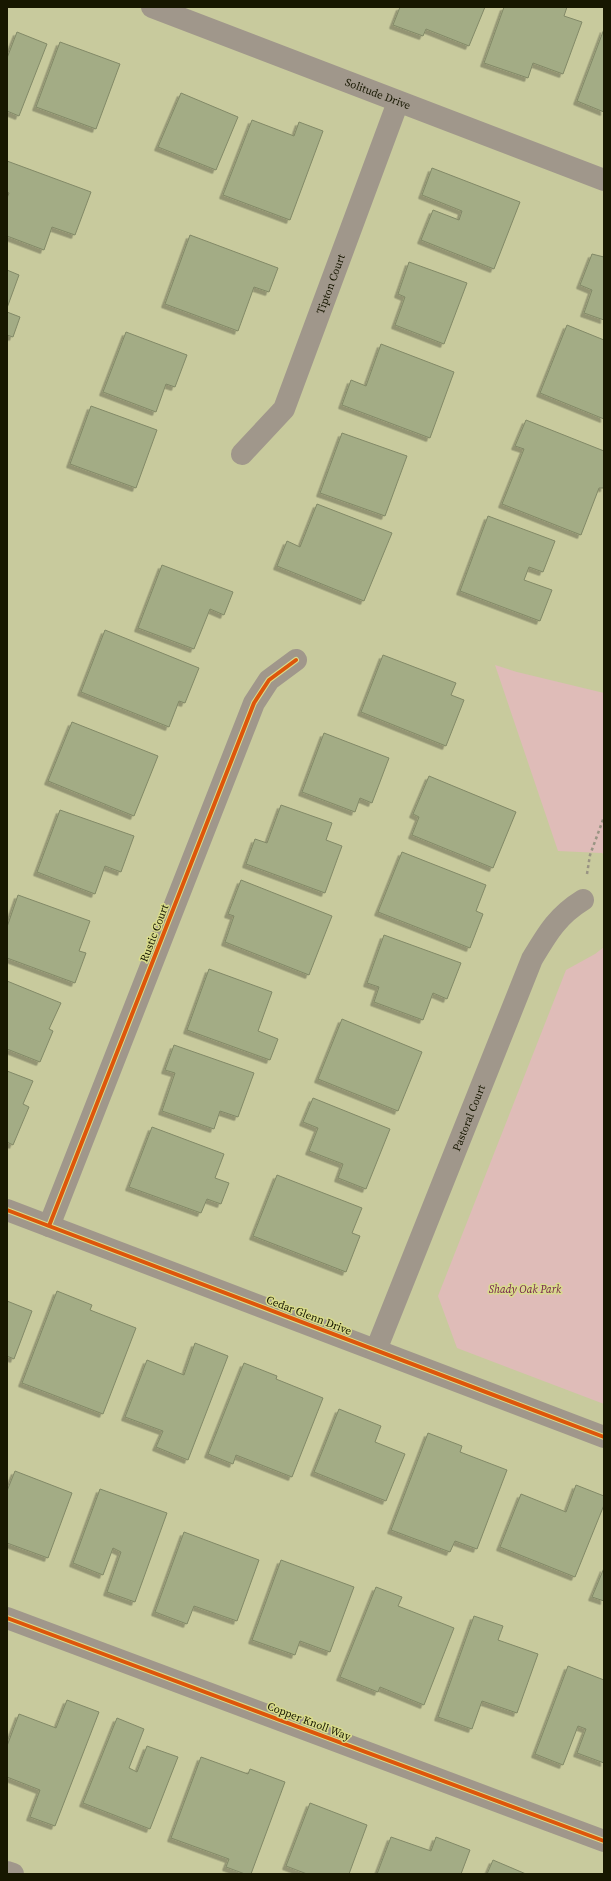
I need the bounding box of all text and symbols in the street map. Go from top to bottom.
street label: Solitude Drive [343,75,413,113]
street label: Tipton Court [313,252,349,316]
street label: Rustic Court [137,902,173,964]
street label: Pastoral Court [449,1082,489,1153]
park label: Shady Oak Park [489,1282,562,1297]
street label: Cedar Glenn Drive [264,1292,354,1339]
street label: Copper Knoll Way [265,1699,353,1744]

